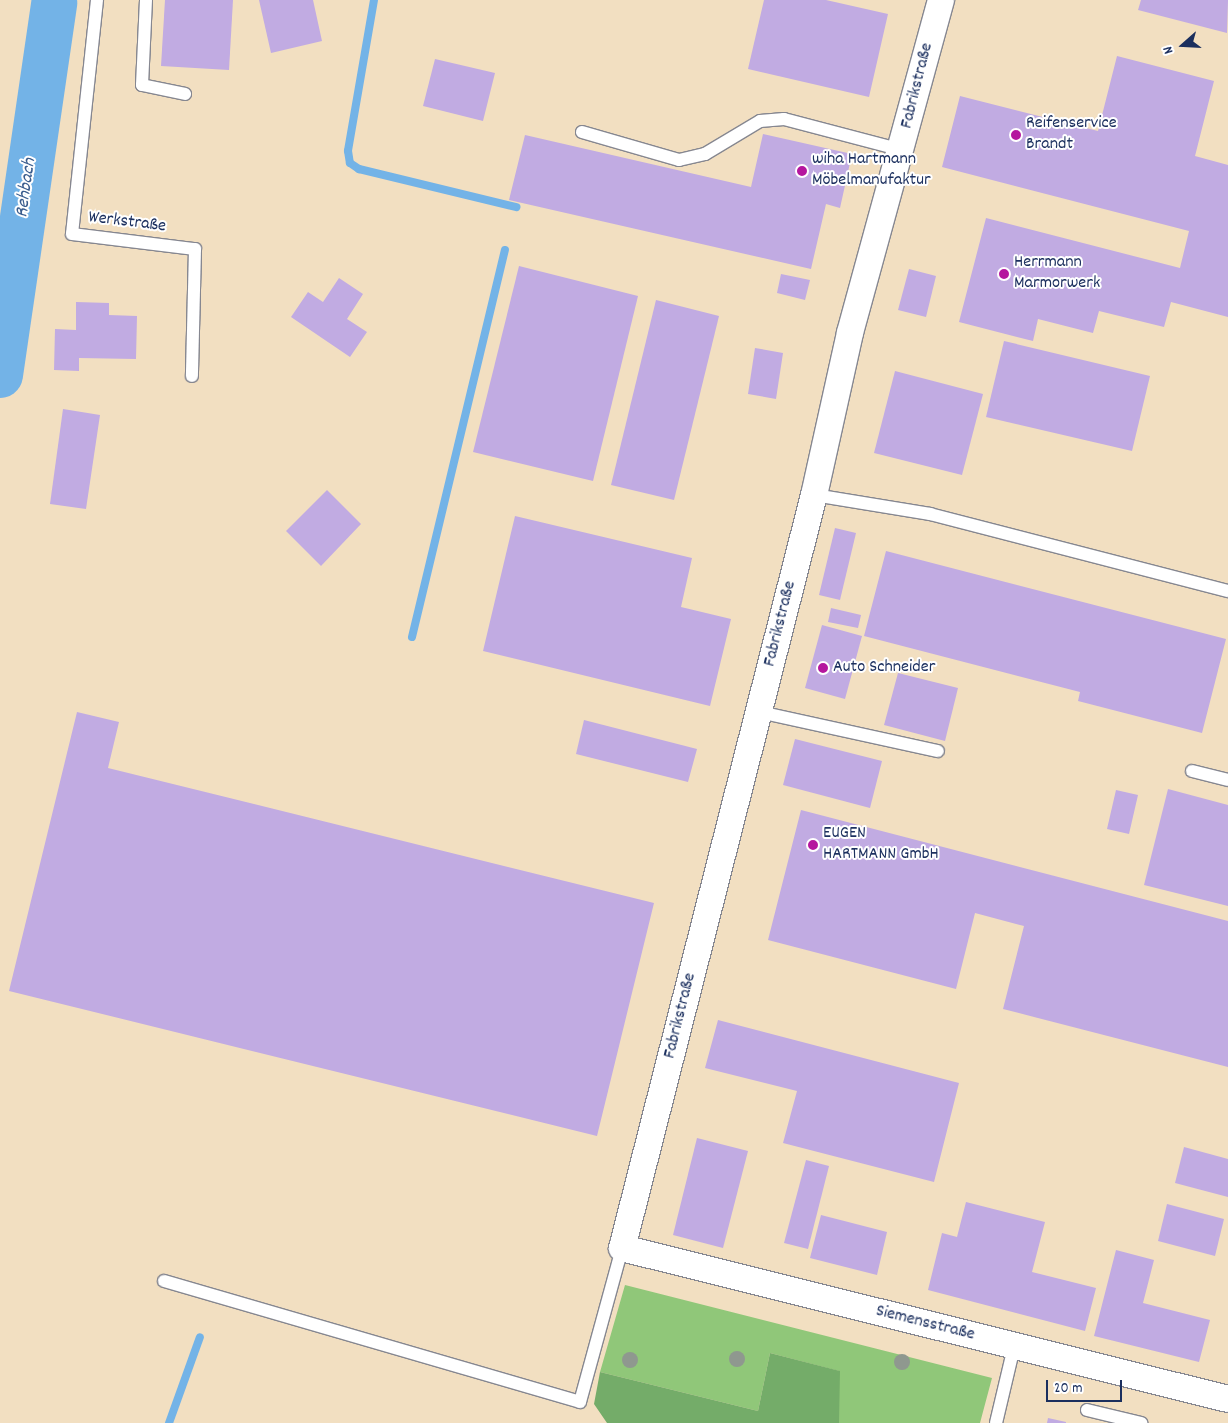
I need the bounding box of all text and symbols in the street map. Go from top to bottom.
north arrow [1158,20,1208,70]
street label: Fabrikstraße [897,41,939,131]
text: N [1158,43,1179,56]
place label: Reifenservice Brandt [1026,114,1117,156]
marker: Reifenservice Brandt [1010,129,1022,141]
place label: wiha Hartmann Möbelmanufaktur [812,150,931,192]
water label: Rehbach [12,157,42,219]
marker: wiha Hartmann Möbelmanufaktur [796,165,808,177]
street label: Werkstraße [87,208,167,238]
place label: Herrmann Marmorwerk [1014,253,1100,296]
marker: Herrmann Marmorwerk [998,268,1010,280]
street label: Fabrikstraße [760,579,802,669]
place label: Auto Schneider [833,657,935,679]
marker: Auto Schneider [817,662,829,674]
place label: EUGEN HARTMANN GmbH [823,824,939,866]
marker: EUGEN HARTMANN GmbH [807,839,819,851]
street label: Fabrikstraße [660,971,702,1061]
street label: Siemensstraße [873,1301,977,1347]
scale bar [1048,1370,1124,1402]
text: 20 m [1054,1378,1082,1400]

